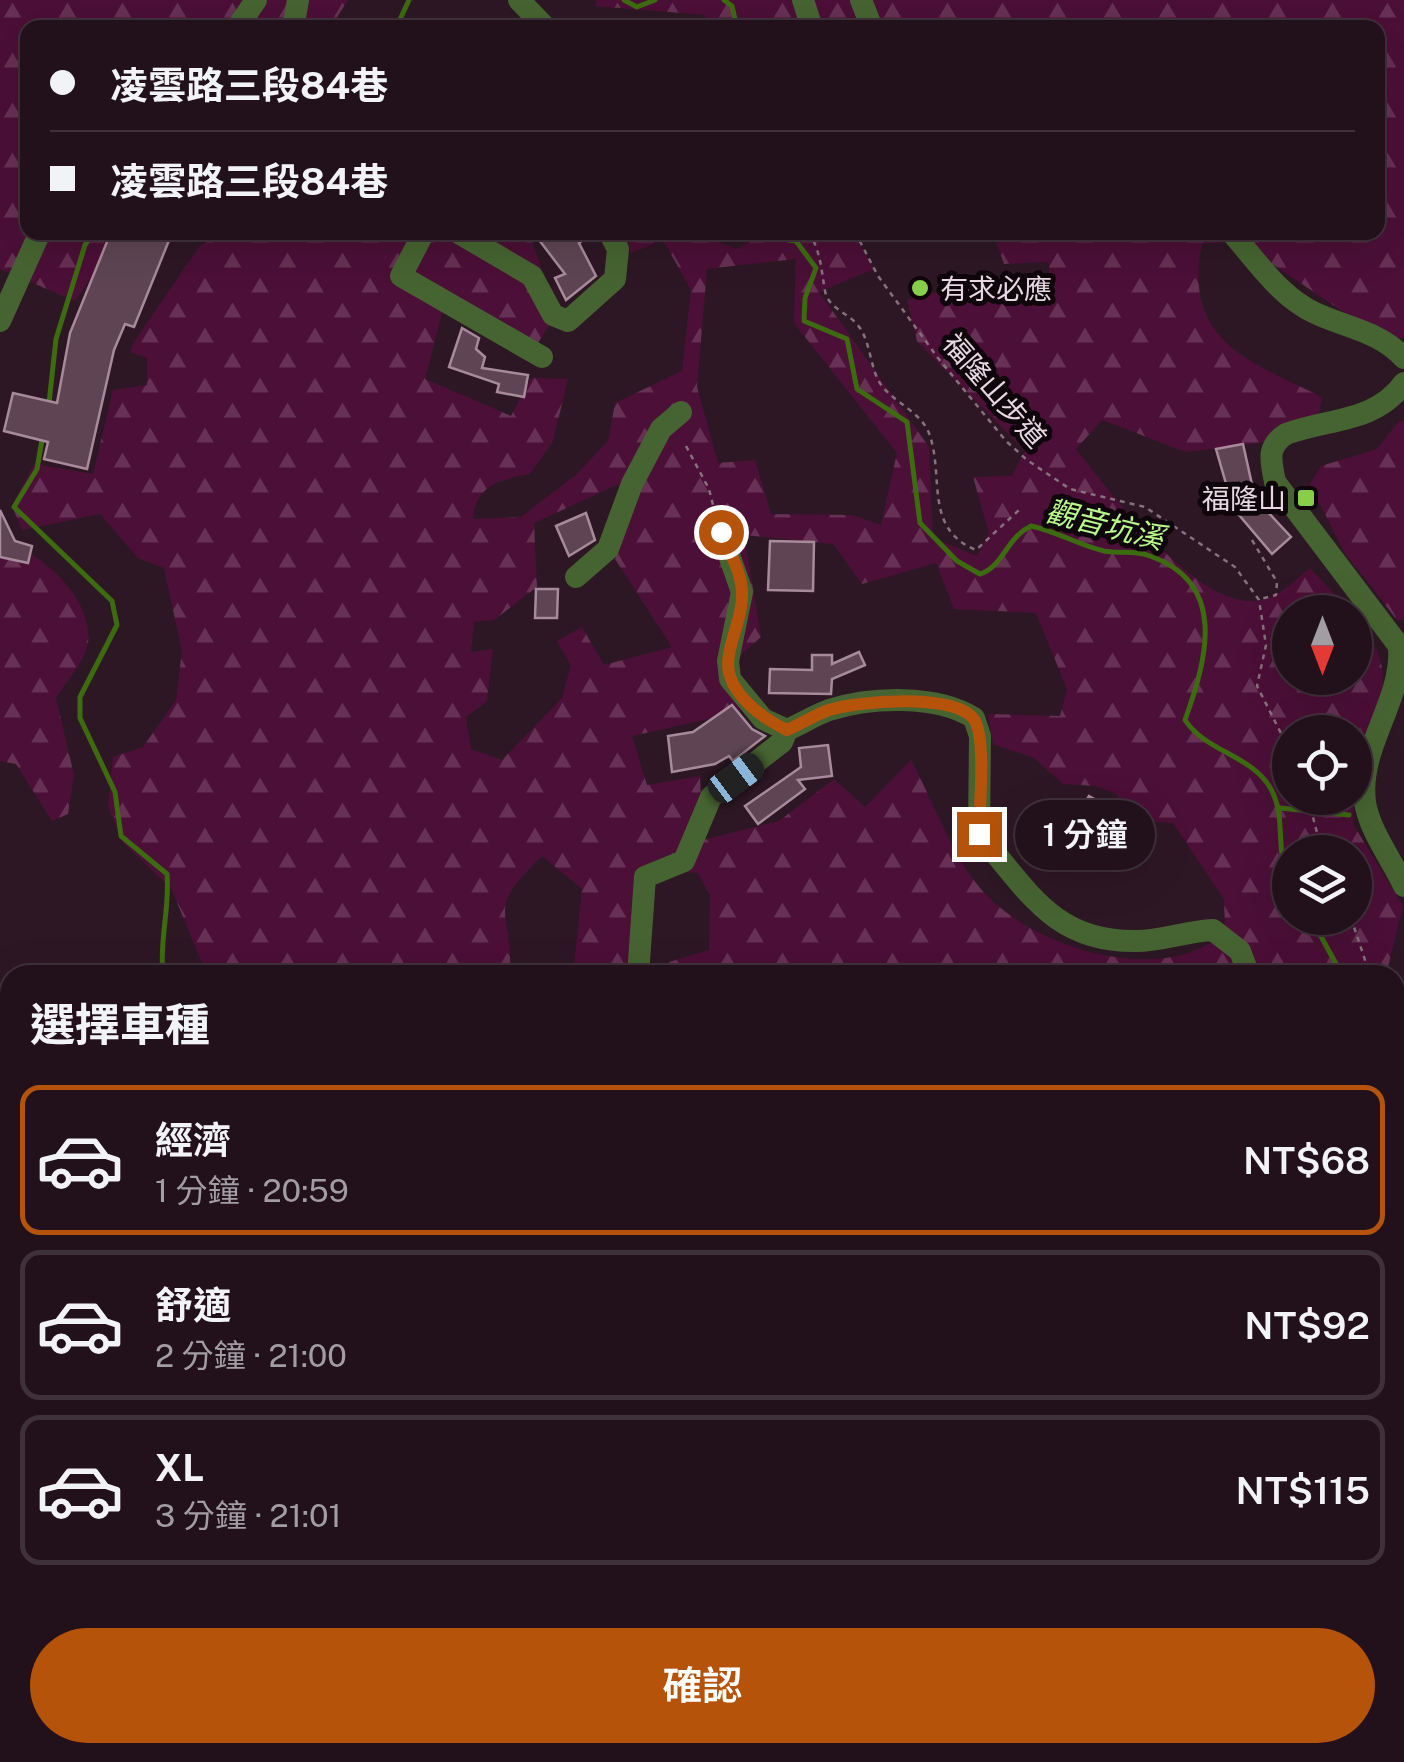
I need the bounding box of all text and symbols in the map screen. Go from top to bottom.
text: 凌雲路三段84巷 [110,63,388,108]
text: 凌雲路三段84巷 [110,159,388,204]
place label: 有求必應 [940,272,1052,305]
marker: 有求必應 [909,277,931,299]
street label: 福隆山步道 [937,326,1053,454]
place label: 福隆山 [1202,482,1286,515]
marker: 福隆山 [1295,487,1317,509]
water label: 觀音坑溪 [1042,492,1171,557]
route start [699,510,744,555]
north arrow [1272,595,1372,695]
map controls [1272,595,1372,935]
button: locate [1272,715,1372,815]
car [703,748,769,808]
callout: 1 分鐘 [1014,799,1154,869]
route end [957,812,1002,857]
text: 1 分鐘 [1043,816,1127,853]
button: layers [1272,835,1372,935]
text: 選擇車種 [30,998,210,1051]
icon: car [35,1115,125,1205]
text: 經濟 [155,1118,231,1163]
text: NT$68 [1243,1138,1370,1183]
text: 1 分鐘 · 20:59 [155,1172,349,1209]
icon: car [35,1280,125,1370]
text: 舒適 [155,1283,231,1328]
text: NT$92 [1244,1303,1370,1348]
text: 2 分鐘 · 21:00 [155,1337,347,1374]
icon: car [35,1445,125,1535]
text: XL [155,1445,204,1490]
text: NT$115 [1235,1468,1370,1513]
text: 3 分鐘 · 21:01 [155,1497,342,1534]
button: 確認 [30,1628,1375,1743]

